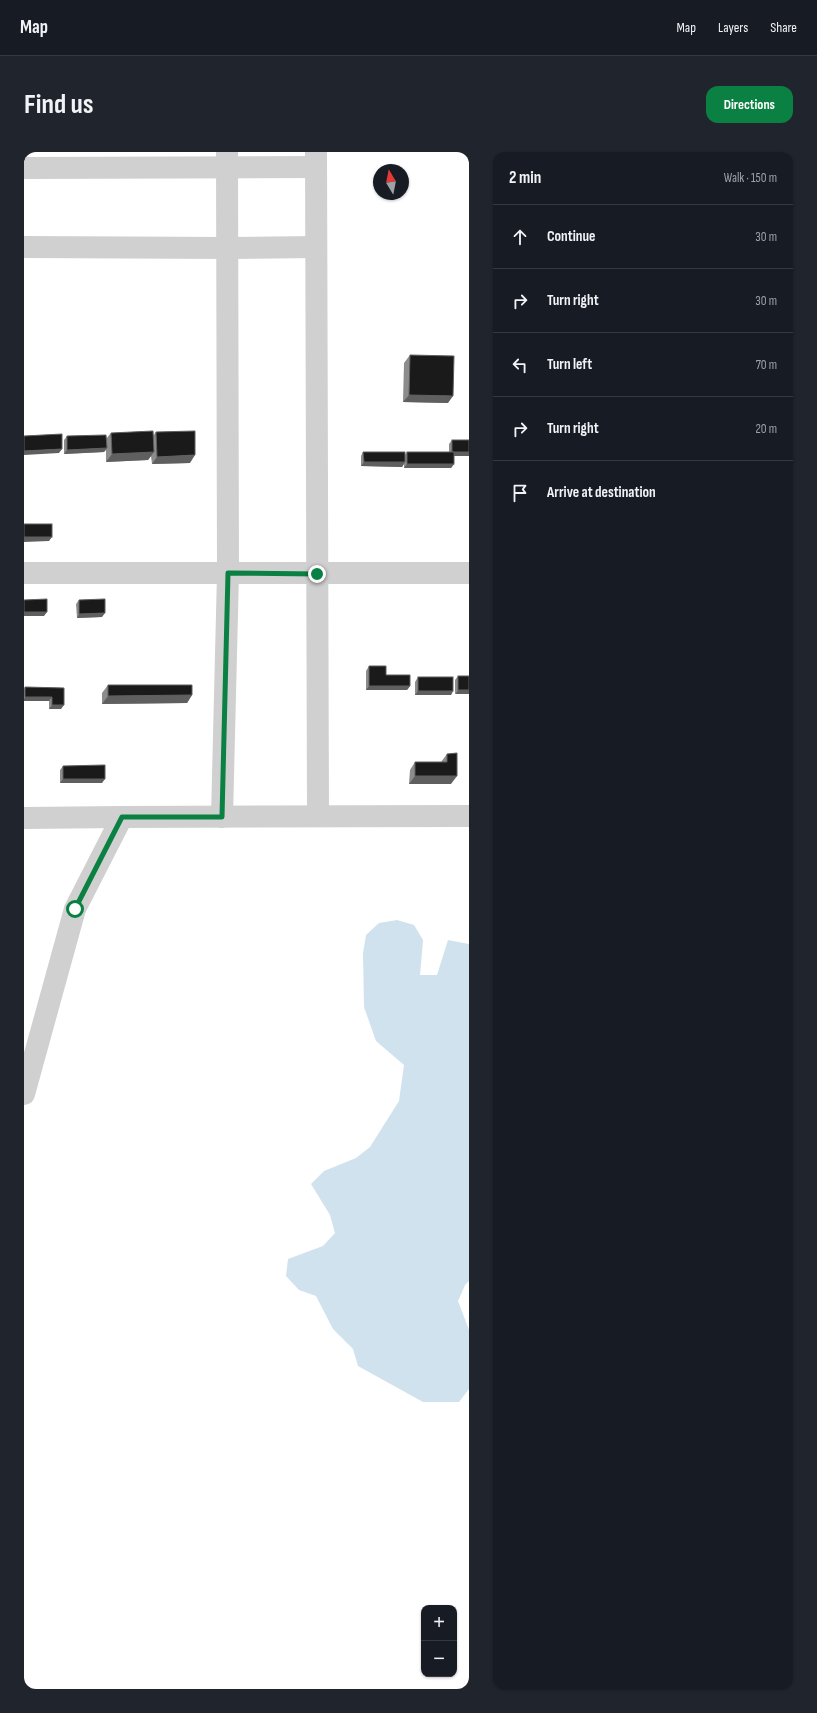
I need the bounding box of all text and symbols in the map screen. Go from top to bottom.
text: Map [20,16,48,39]
text: Map [676,19,696,36]
text: Layers [718,19,748,36]
text: Share [770,19,797,36]
button: Directions [706,86,793,123]
text: Find us [24,88,93,121]
north arrow [373,164,409,200]
text: 2 min [509,168,541,188]
text: Walk · 150 m [724,170,777,186]
icon: ahead [509,226,531,248]
text: Continue [547,227,596,246]
text: 30 m [755,229,777,245]
icon: right [509,290,531,312]
text: Turn right [547,291,599,310]
text: 30 m [755,293,777,309]
icon: left [509,354,531,376]
text: Turn left [547,355,592,374]
text: 70 m [756,357,777,373]
icon: right [509,418,531,440]
text: Turn right [547,419,599,438]
text: 20 m [755,421,777,437]
icon: arrive [509,482,531,504]
text: Arrive at destination [547,483,656,502]
route end [308,565,326,583]
route start [66,900,84,918]
map controls [421,1605,457,1677]
button: + [421,1605,457,1641]
button: − [421,1641,457,1677]

